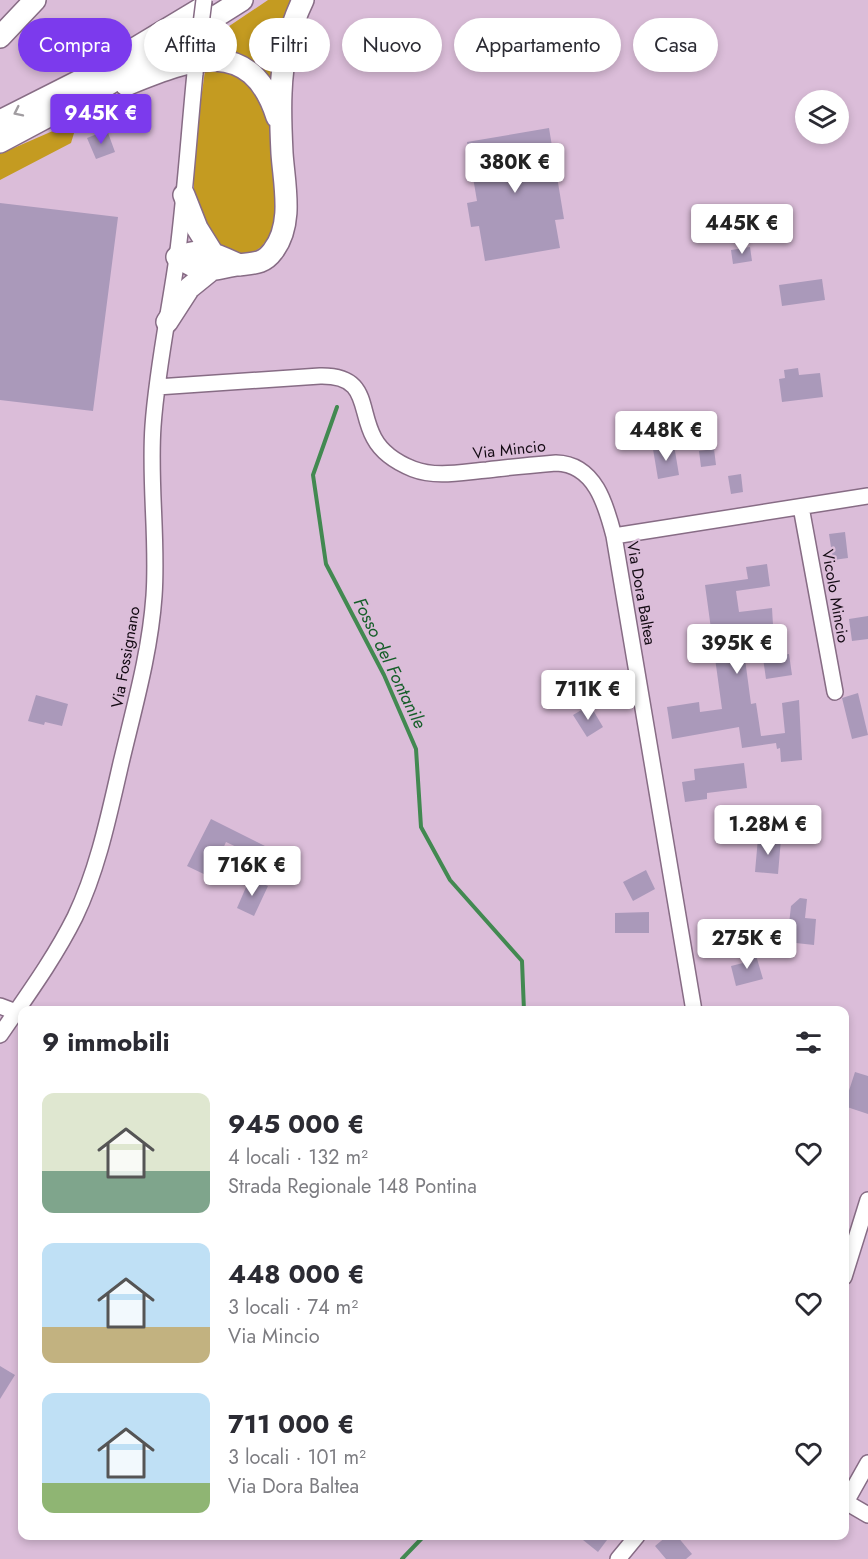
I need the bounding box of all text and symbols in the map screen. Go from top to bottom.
chip: Compra [18,18,132,72]
chip: Affitta [144,18,237,72]
chip: Filtri [249,18,330,72]
chip: Nuovo [342,18,442,72]
chip: Appartamento [454,18,621,72]
chip: Casa [633,18,718,72]
map controls [795,90,849,144]
button: layers [795,90,849,144]
pin: 945K € [52,94,150,145]
text: 945K € [64,99,138,128]
one-way arrow [14,105,25,116]
pin: 380K € [466,143,564,194]
text: 380K € [479,148,551,177]
pin: 445K € [693,204,791,255]
text: 445K € [705,209,779,238]
pin: 448K € [617,411,715,462]
text: 448K € [629,416,703,445]
street label: Via Mincio [471,434,547,465]
street label: Via Dora Baltea [621,539,662,647]
street label: Vicolo Mincio [816,548,855,645]
water label: Fosso del Fontanile [347,593,433,733]
street label: Via Fossignano [105,604,146,710]
pin: 395K € [688,624,786,675]
text: 395K € [701,629,773,658]
pin: 711K € [539,670,637,721]
text: 711K € [555,675,621,704]
pin: 1.28M € [713,805,823,856]
text: 1.28M € [728,810,808,839]
pin: 716K € [203,846,301,897]
text: 716K € [218,851,286,880]
pin: 275K € [698,919,796,970]
text: 275K € [711,924,783,953]
text: 9 immobili [42,1023,170,1061]
icon: filters [792,1026,825,1059]
text: 945 000 € [228,1105,365,1143]
icon: home [90,1117,162,1189]
icon: heart [792,1137,825,1170]
text: 4 locali · 132 m² [228,1143,368,1172]
text: Strada Regionale 148 Pontina [228,1172,477,1201]
text: 448 000 € [228,1255,365,1293]
icon: home [90,1267,162,1339]
icon: heart [792,1287,825,1320]
text: 3 locali · 74 m² [228,1293,358,1322]
text: Via Mincio [228,1322,320,1351]
text: 711 000 € [228,1405,354,1443]
icon: home [90,1417,162,1489]
icon: heart [792,1437,825,1470]
text: 3 locali · 101 m² [228,1443,366,1472]
text: Via Dora Baltea [228,1472,359,1501]

